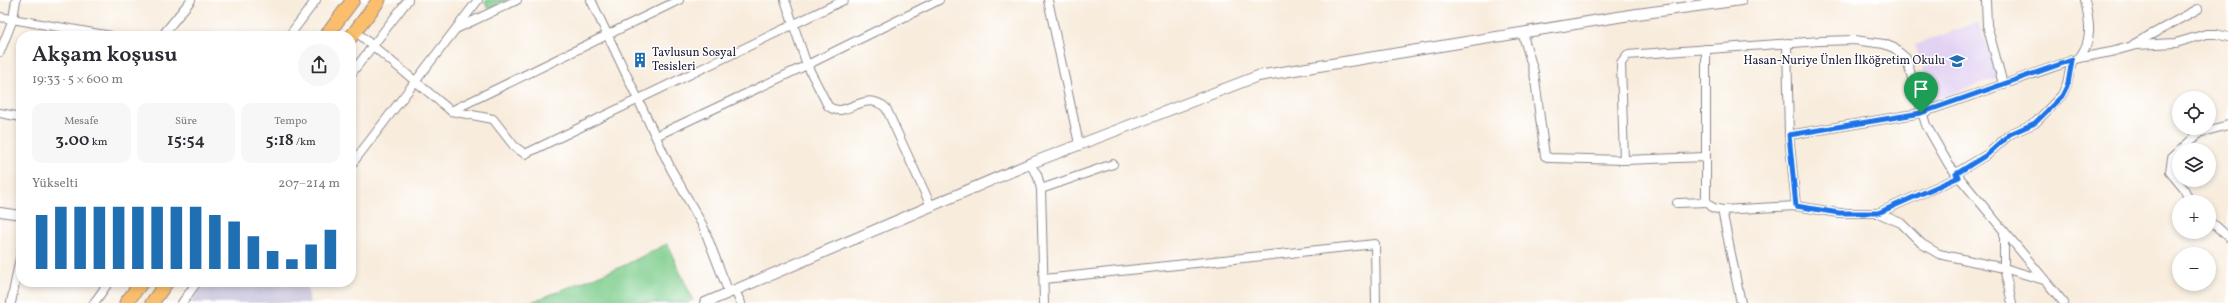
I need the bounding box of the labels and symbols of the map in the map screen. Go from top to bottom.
place label: Tavlusun Sosyal Tesisleri [652,45,736,75]
building icon: Tavlusun Sosyal Tesisleri [631,51,649,69]
place label: Hasan-Nuriye Ünlen İlköğretim Okulu [1743,52,1945,69]
school or university icon: Hasan-Nuriye Ünlen İlköğretim Okulu [1948,52,1966,70]
pin [1904,72,1938,113]

